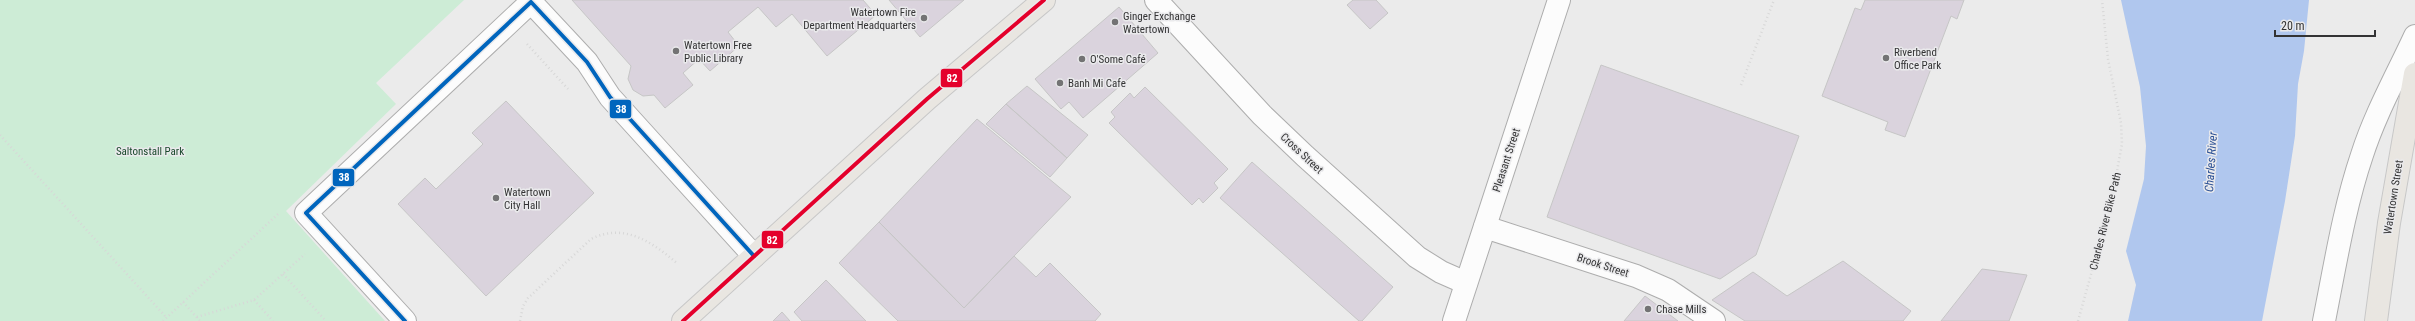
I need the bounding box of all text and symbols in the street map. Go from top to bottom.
place label: Watertown Fire Department Headquarters [803,6,916,32]
place label: Ginger Exchange Watertown [1123,10,1196,36]
scale bar [2275,12,2375,38]
marker: Watertown Fire Department Headquarters [919,13,929,23]
marker: Ginger Exchange Watertown [1110,17,1120,27]
text: 20 m [2281,19,2305,33]
place label: Watertown Free Public Library [684,39,752,65]
marker: Watertown Free Public Library [671,46,681,56]
place label: Riverbend Office Park [1894,46,1941,72]
place label: O'Some Café [1090,53,1146,66]
marker: Riverbend Office Park [1881,53,1891,63]
marker: O'Some Café [1077,54,1087,64]
line badge: 82 [940,68,963,88]
text: 82 [946,72,958,85]
place label: Banh Mi Cafe [1068,77,1126,90]
marker: Banh Mi Cafe [1055,78,1065,88]
line badge: 38 [609,99,632,119]
text: 38 [615,103,627,116]
street label: Pleasant Street [1490,127,1523,194]
street label: Cross Street [1278,130,1326,176]
water label: Charles River [2202,131,2220,193]
park label: Saltonstall Park [116,145,184,158]
street label: Watertown Street [2381,159,2406,235]
line badge: 38 [332,168,355,187]
text: 38 [338,171,350,184]
street label: Charles River Bike Path [2087,171,2124,271]
place label: Watertown City Hall [504,186,551,212]
marker: Watertown City Hall [491,193,501,203]
line badge: 82 [761,230,784,249]
text: 82 [766,234,778,247]
street label: Brook Street [1575,251,1630,280]
place label: Chase Mills [1656,303,1706,316]
marker: Chase Mills [1643,304,1653,314]

